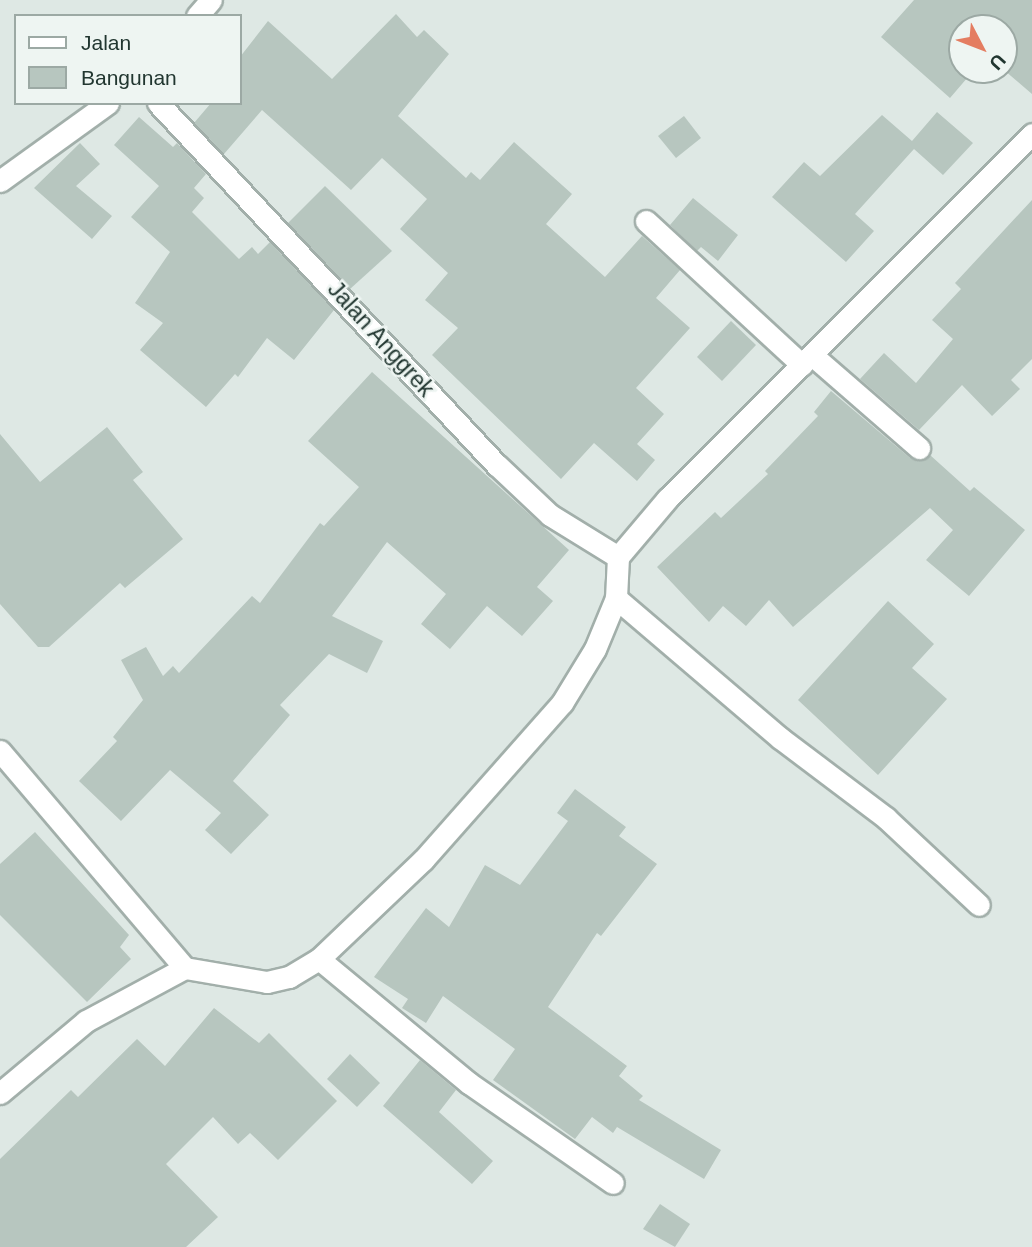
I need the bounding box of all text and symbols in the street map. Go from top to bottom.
legend [14,14,242,105]
north arrow [948,14,1018,84]
text: Jalan [81,31,131,54]
text: U [985,50,1010,74]
text: Bangunan [81,66,177,89]
street label: Jalan Anggrek [322,275,440,403]

